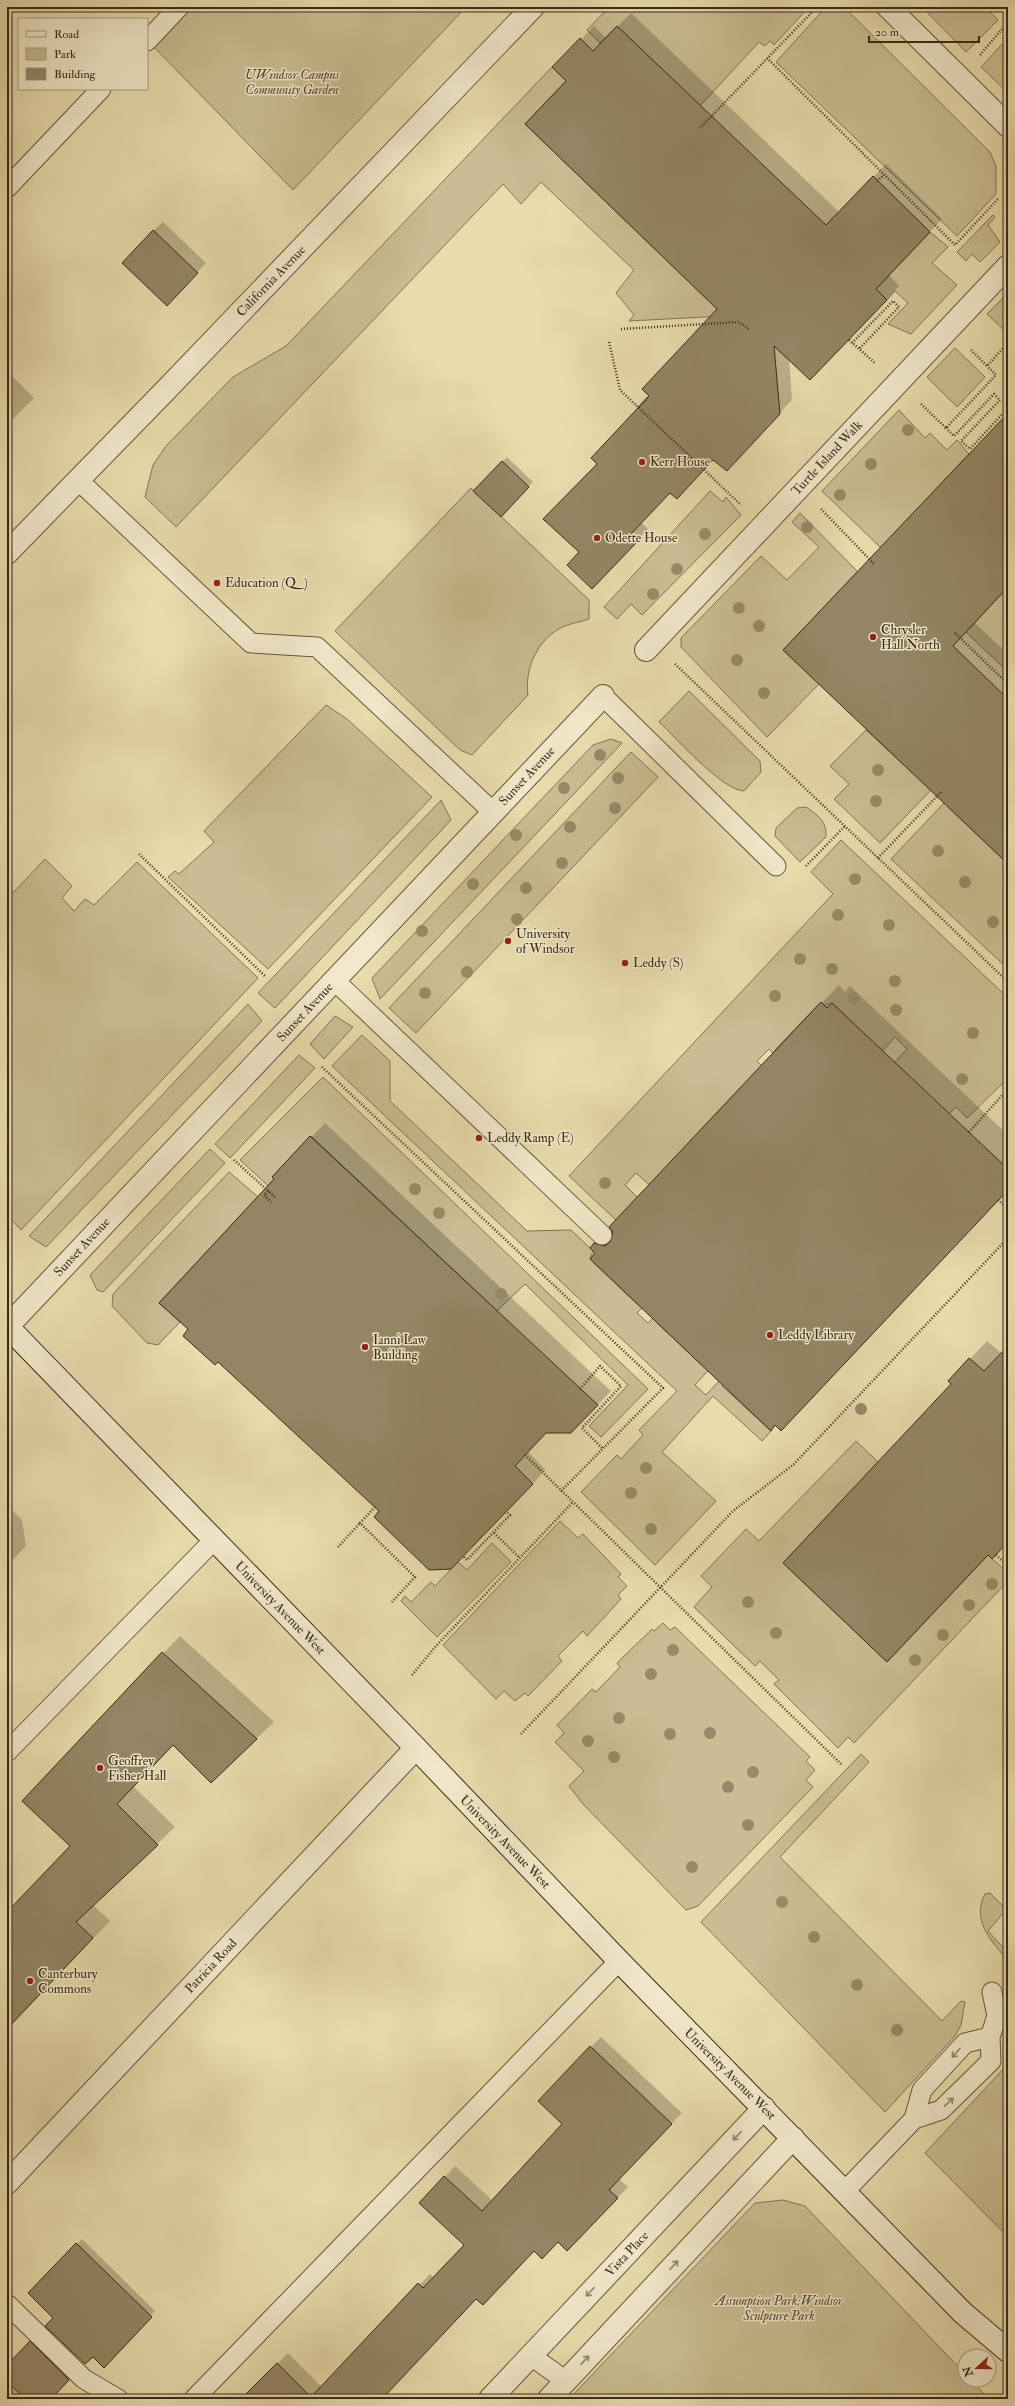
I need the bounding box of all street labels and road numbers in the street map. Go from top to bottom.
street label: California Avenue [233,242,309,320]
street label: Turtle Island Walk [788,417,866,499]
street label: Sunset Avenue [496,743,559,809]
street label: Sunset Avenue [274,979,337,1045]
street label: Sunset Avenue [51,1214,114,1280]
street label: University Avenue West [231,1558,329,1659]
street label: University Avenue West [456,1792,554,1893]
street label: Patricia Road [182,1935,241,1997]
street label: University Avenue West [680,2025,779,2124]
street label: Vista Place [602,2228,652,2280]

